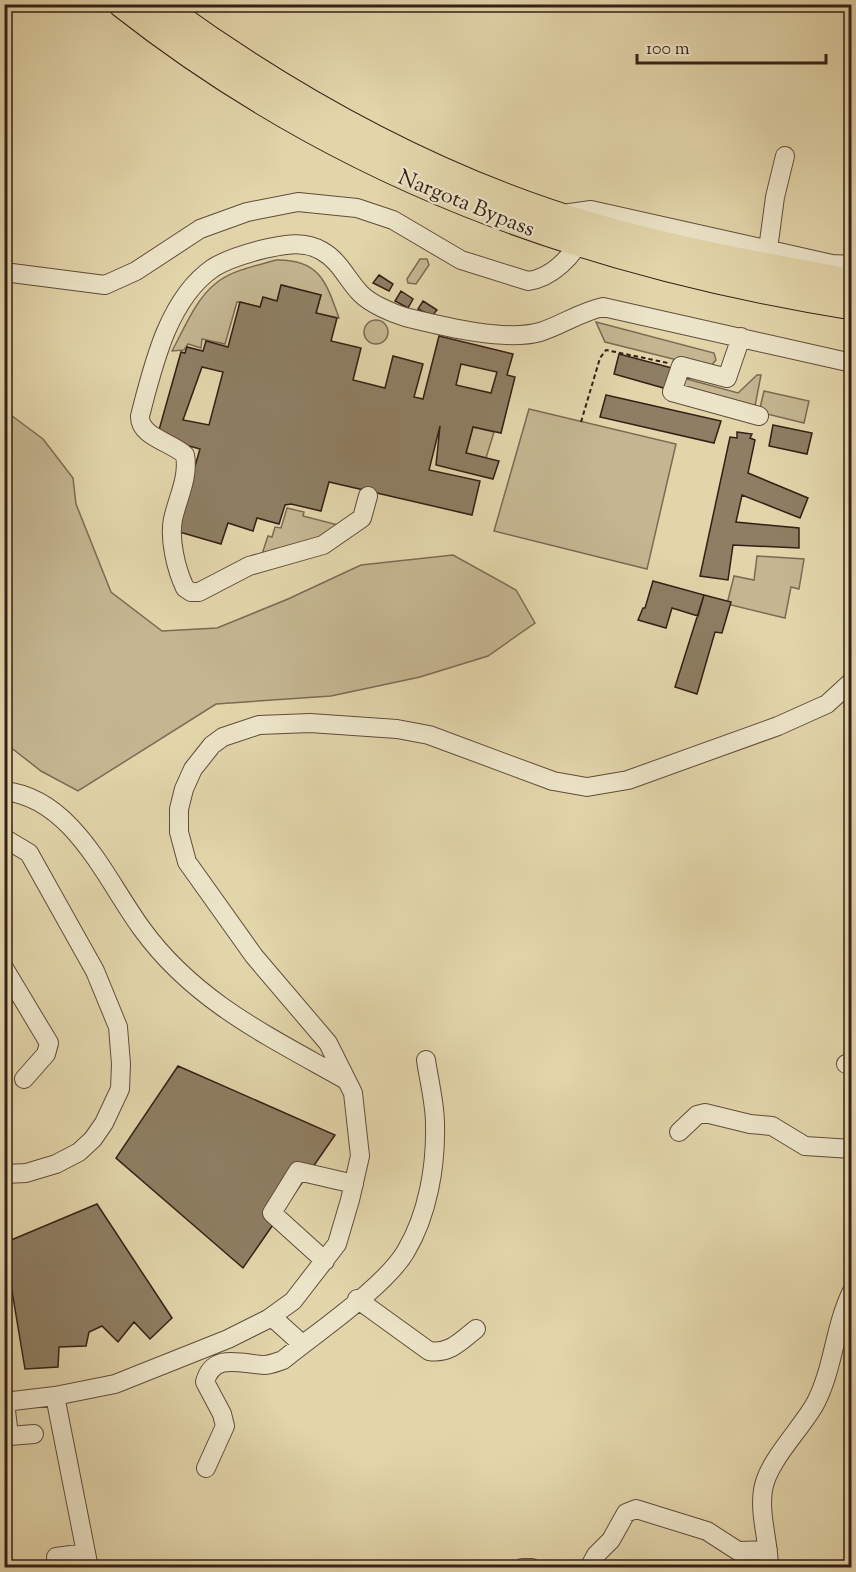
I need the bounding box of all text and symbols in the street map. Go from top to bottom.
scale bar [637,27,826,65]
text: 100 m [646,37,690,63]
street label: Nargota Bypass [393,163,539,247]

